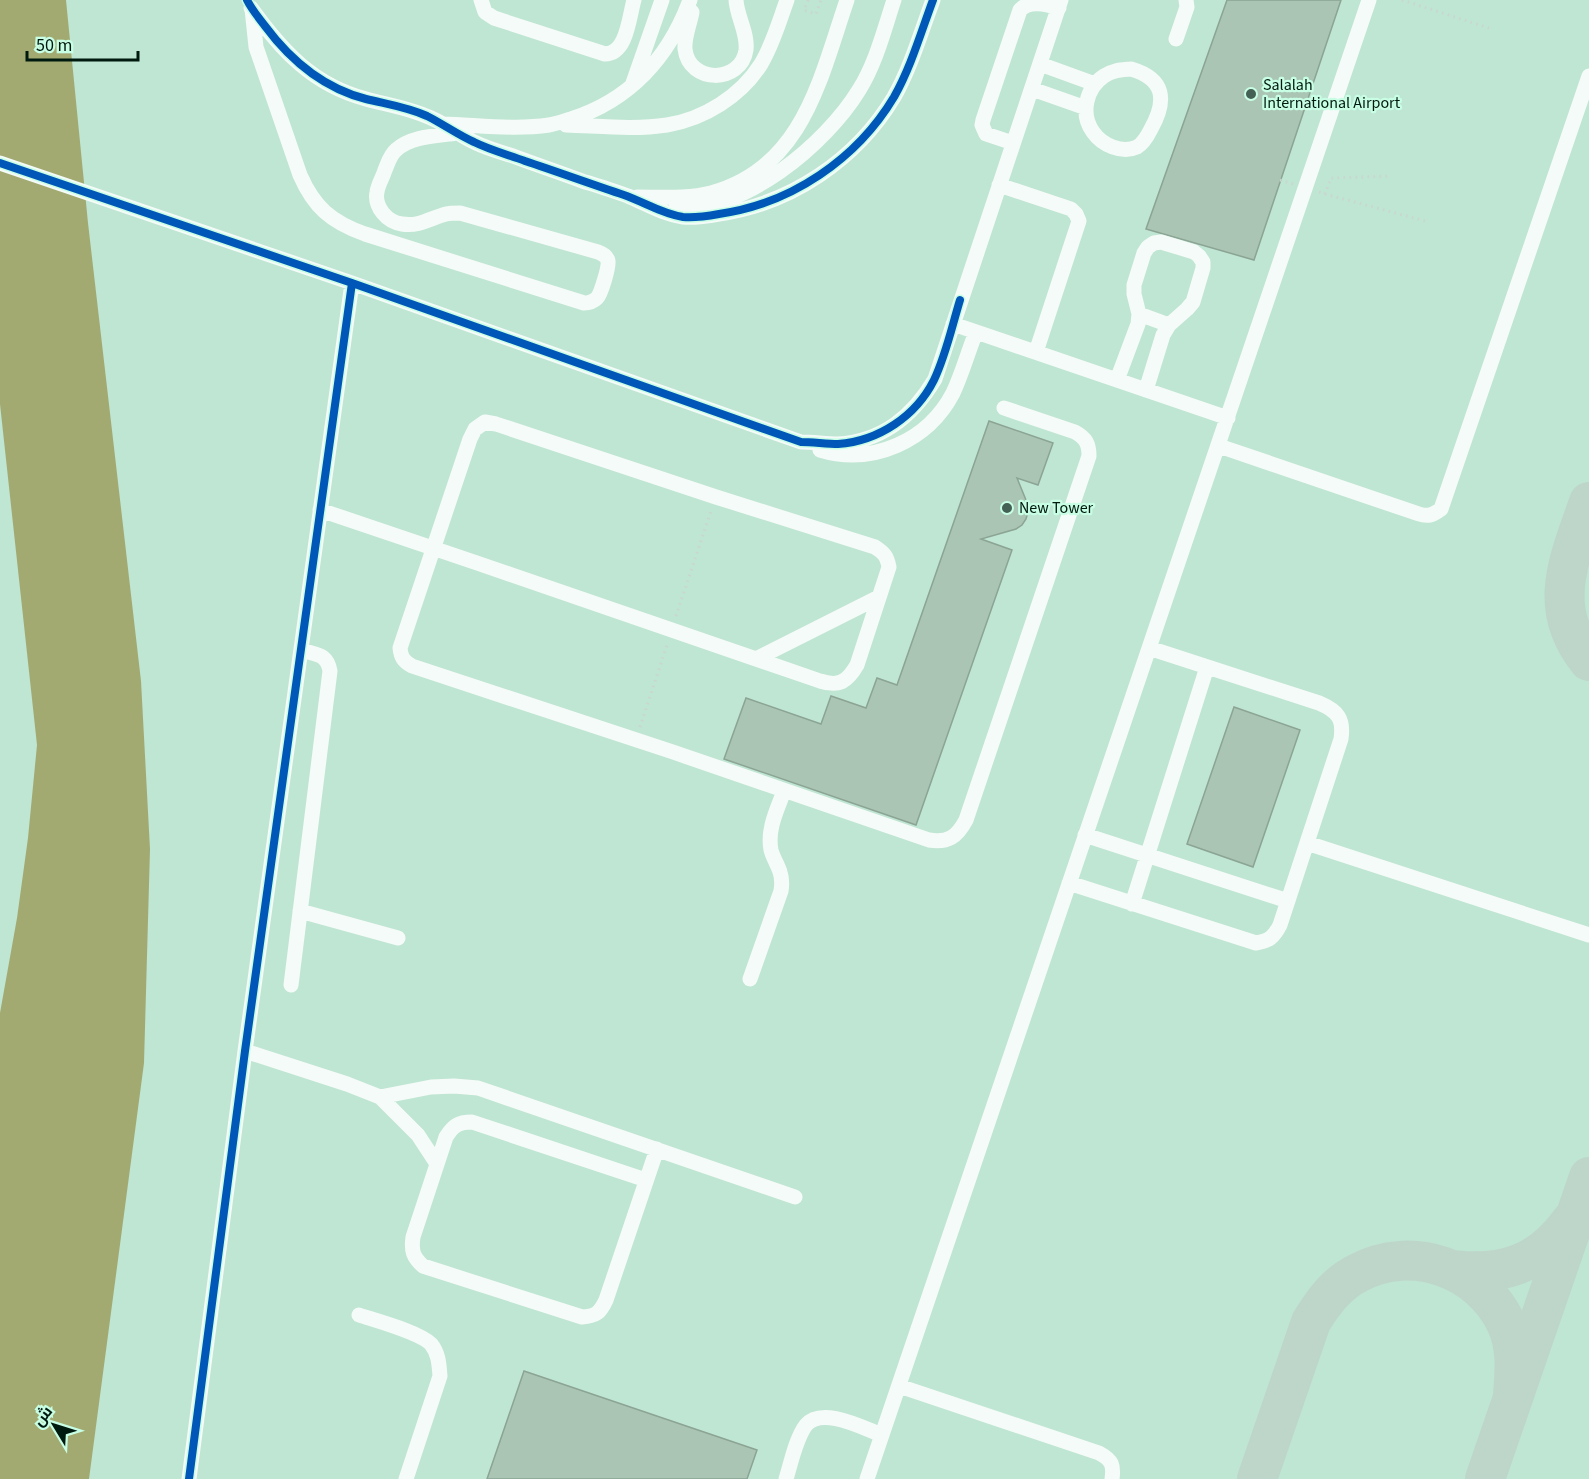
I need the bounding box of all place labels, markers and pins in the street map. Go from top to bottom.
place label: Salalah International Airport [1263,74,1401,114]
marker: Salalah International Airport [1244,87,1258,101]
place label: New Tower [1019,497,1094,519]
marker: New Tower [1000,501,1014,515]

